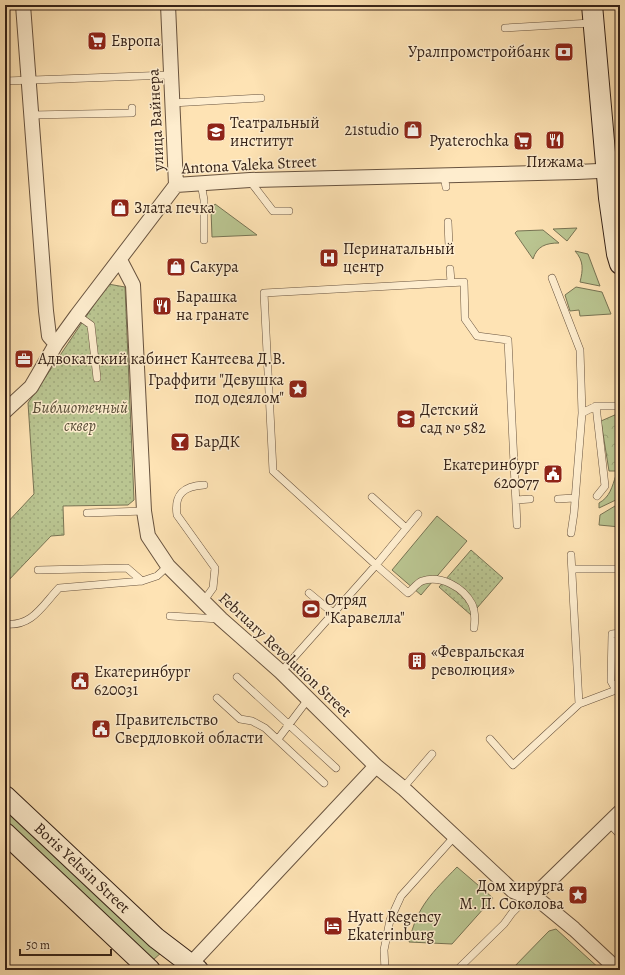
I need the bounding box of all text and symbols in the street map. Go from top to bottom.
supermarket icon: Европа [86,30,108,52]
place label: Европа [111,30,161,52]
place label: Уралпромстройбанк [408,41,550,63]
bank icon: Уралпромстройбанк [553,41,575,63]
street label: улица Вайнера [142,68,170,173]
place label: Театральный институт [230,112,320,152]
place label: 21studio [344,119,399,141]
shop icon: 21studio [402,119,424,141]
school or university icon: Театральный институт [205,121,227,143]
restaurant icon: Пижама [544,129,566,151]
place label: Pyaterochka [429,130,510,152]
supermarket icon: Pyaterochka [512,130,534,152]
street label: Antona Valeka Street [180,150,317,180]
place label: Пижама [526,151,585,173]
shop icon: Злата печка [109,197,131,219]
place label: Злата печка [134,197,215,219]
place label: Перинатальный центр [343,238,455,278]
hospital icon: Перинатальный центр [318,247,340,269]
shop icon: Сакура [165,256,187,278]
place label: Сакура [190,256,239,278]
place label: Барашка на гранате [176,286,249,326]
restaurant icon: Барашка на гранате [151,295,173,317]
office icon: Адвокатский кабинет Кантеева Д.В. [13,348,35,370]
place label: Адвокатский кабинет Кантеева Д.В. [37,348,286,370]
place label: Граффити "Девушка под одеялом" [148,369,285,409]
place icon: Граффити "Девушка под одеялом" [287,378,309,400]
park label: Библиотечный сквер [32,397,128,437]
place label: Детский сад № 582 [420,399,486,439]
school or university icon: Детский сад № 582 [395,408,417,430]
bar icon: БарДК [169,431,191,453]
place label: БарДК [194,431,241,453]
place label: Екатеринбург 620077 [443,454,539,494]
public building icon: Екатеринбург 620077 [542,463,564,485]
street label: February Revolution Street [214,587,356,723]
place label: Отряд "Каравелла" [325,589,405,629]
sports icon: Отряд "Каравелла" [300,598,322,620]
place label: «Февральская революция» [431,641,525,681]
building icon: «Февральская революция» [406,650,428,672]
place label: Екатеринбург 620031 [94,661,191,701]
public building icon: Екатеринбург 620031 [69,670,91,692]
place label: Правительство Свердловкой области [115,709,263,749]
public building icon: Правительство Свердловкой области [90,718,112,740]
street label: Boris Yeltsin Street [29,818,135,918]
place label: Дом хирурга М. П. Соколова [459,875,565,915]
place icon: Дом хирурга М. П. Соколова [567,884,589,906]
place label: Hyatt Regency Ekaterinburg [347,906,442,946]
hotel icon: Hyatt Regency Ekaterinburg [322,915,344,937]
scale bar [20,931,111,957]
text: 50 m [26,937,50,953]

